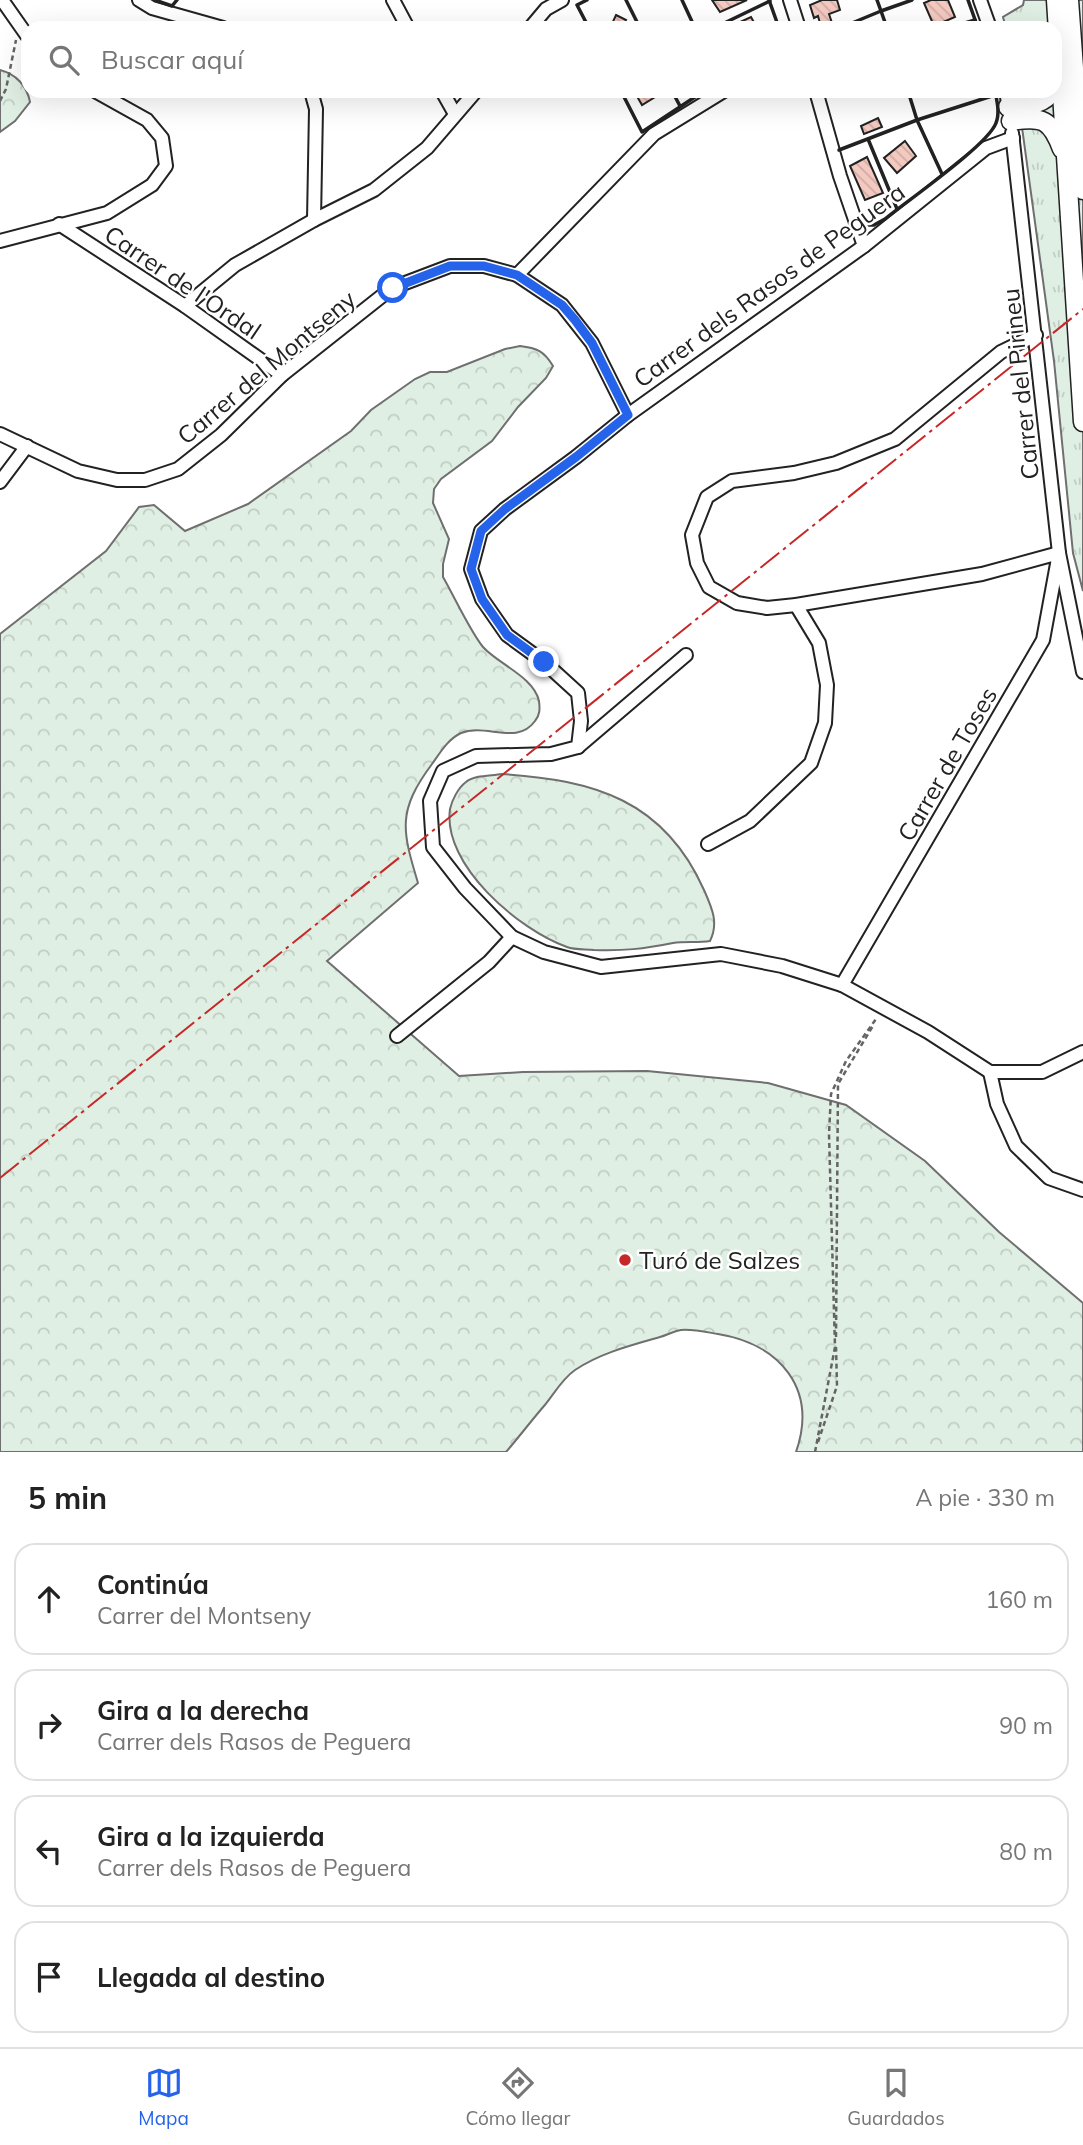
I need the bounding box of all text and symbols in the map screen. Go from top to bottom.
search box [21,21,1062,98]
icon: search [45,41,83,79]
text: Buscar aquí [101,43,244,76]
street label: Carrer dels Rasos de Peguera [627,176,911,394]
street label: Carrer de l'Ordal [99,219,267,345]
route start [377,272,408,303]
street label: Carrer del Montseny [171,283,361,450]
street label: Carrer del Pirineu [995,287,1045,481]
route end [528,646,559,677]
street label: Carrer de Toses [891,682,1003,846]
place label: Turó de Salzes [639,1245,800,1275]
marker: Turó de Salzes [617,1252,633,1268]
text: 5 min [28,1479,107,1517]
text: A pie · 330 m [915,1483,1055,1512]
text: Continúa [97,1568,209,1601]
icon: ahead [30,1580,68,1618]
text: 160 m [985,1585,1053,1614]
text: Carrer del Montseny [97,1601,311,1630]
text: Gira a la derecha [97,1694,309,1727]
icon: right [30,1706,68,1744]
text: 90 m [999,1711,1053,1740]
text: Carrer dels Rasos de Peguera [97,1727,411,1756]
text: Gira a la izquierda [97,1820,325,1853]
icon: left [30,1832,68,1870]
text: 80 m [999,1837,1053,1866]
text: Carrer dels Rasos de Peguera [97,1853,411,1882]
icon: arrive [30,1958,68,1996]
text: Llegada al destino [97,1961,325,1994]
tab: Mapa [138,2064,189,2130]
tab: Cómo llegar [466,2064,570,2130]
tab: Guardados [847,2064,945,2130]

